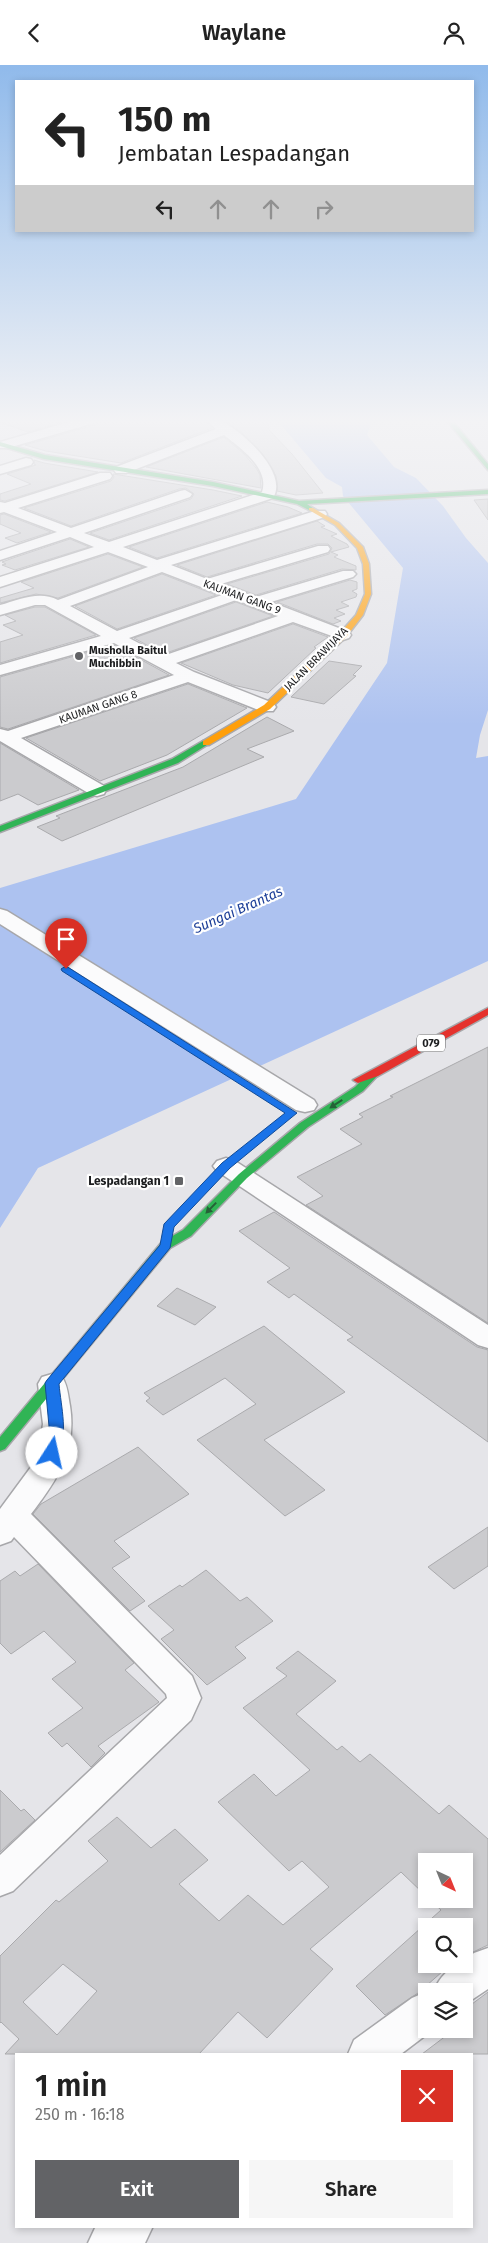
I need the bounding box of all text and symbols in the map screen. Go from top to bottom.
icon: back [20,19,48,47]
text: Waylane [202,19,286,46]
icon: person [440,19,468,47]
text: 150 m [118,98,211,140]
icon: left [35,100,100,165]
text: Jembatan Lespadangan [118,140,350,167]
icon: left [151,195,179,223]
icon: ahead [204,195,232,223]
icon: ahead [257,195,285,223]
icon: right [310,195,338,223]
street label: KAUMAN GANG 9 [201,577,283,617]
street label: JALAN BRAWIJAYA [281,624,351,694]
place label: Musholla Baitul Muchibbin [89,644,168,670]
marker: Musholla Baitul Muchibbin [73,650,85,662]
street label: KAUMAN GANG 8 [57,688,139,726]
water label: Sungai Brantas [190,883,286,938]
pin [45,918,87,969]
icon: arrive [52,925,80,953]
road number: 079 [417,1035,445,1051]
one-way arrow [329,1100,342,1109]
place label: Lespadangan 1 [88,1174,169,1188]
marker: Lespadangan 1 [173,1175,185,1187]
one-way arrow [205,1202,217,1214]
position arrow [25,1426,77,1478]
north arrow [418,1853,472,1907]
map controls [418,1853,473,2038]
button: search [418,1918,473,1973]
button: layers [418,1983,473,2038]
text: 1 min [35,2068,107,2104]
button: close [401,2070,453,2122]
text: 250 m · 16:18 [35,2105,125,2124]
button: Exit [35,2160,239,2218]
button: Share [249,2160,453,2218]

